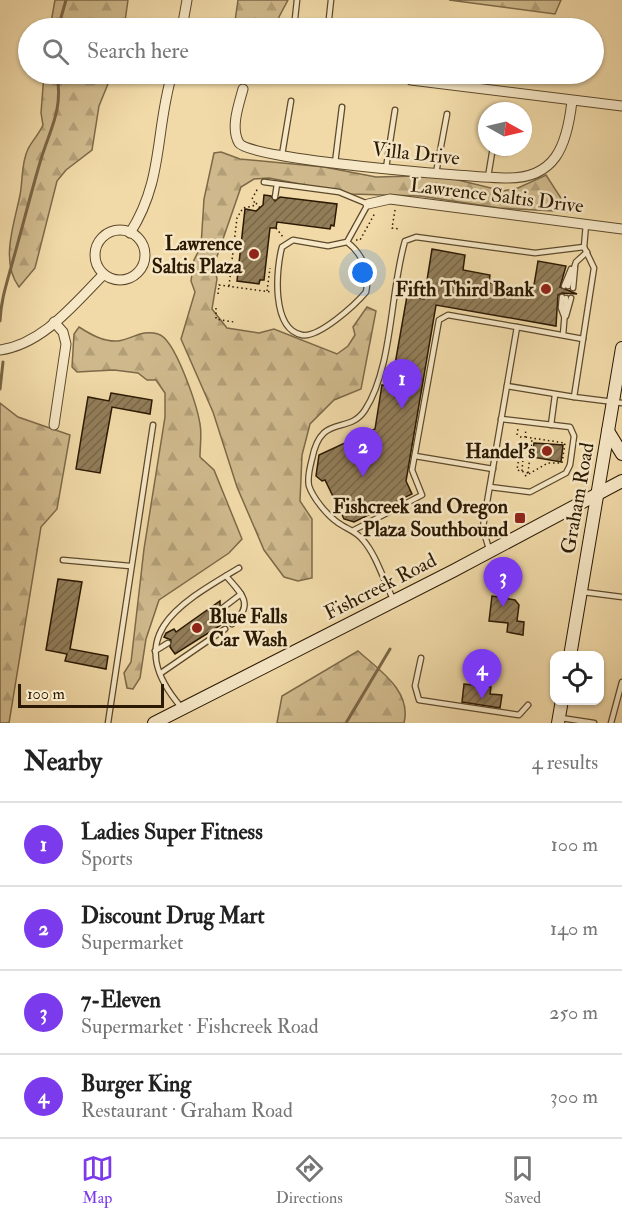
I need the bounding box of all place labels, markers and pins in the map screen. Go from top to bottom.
place label: Lawrence Saltis Plaza [152,231,243,279]
marker: Lawrence Saltis Plaza [247,247,261,261]
place label: Fifth Third Bank [395,277,534,302]
marker: Fifth Third Bank [539,282,553,296]
pin: 1 [382,360,422,409]
pin: 2 [344,428,382,477]
place label: Handel's [465,439,535,464]
marker: Handel's [540,444,554,458]
place label: Fishcreek and Oregon Plaza Southbound [333,494,509,542]
marker: Fishcreek and Oregon Plaza Southbound [513,511,527,525]
pin: 3 [484,558,522,607]
place label: Blue Falls Car Wash [209,604,288,652]
marker: Blue Falls Car Wash [190,621,204,635]
pin: 4 [462,650,502,699]

